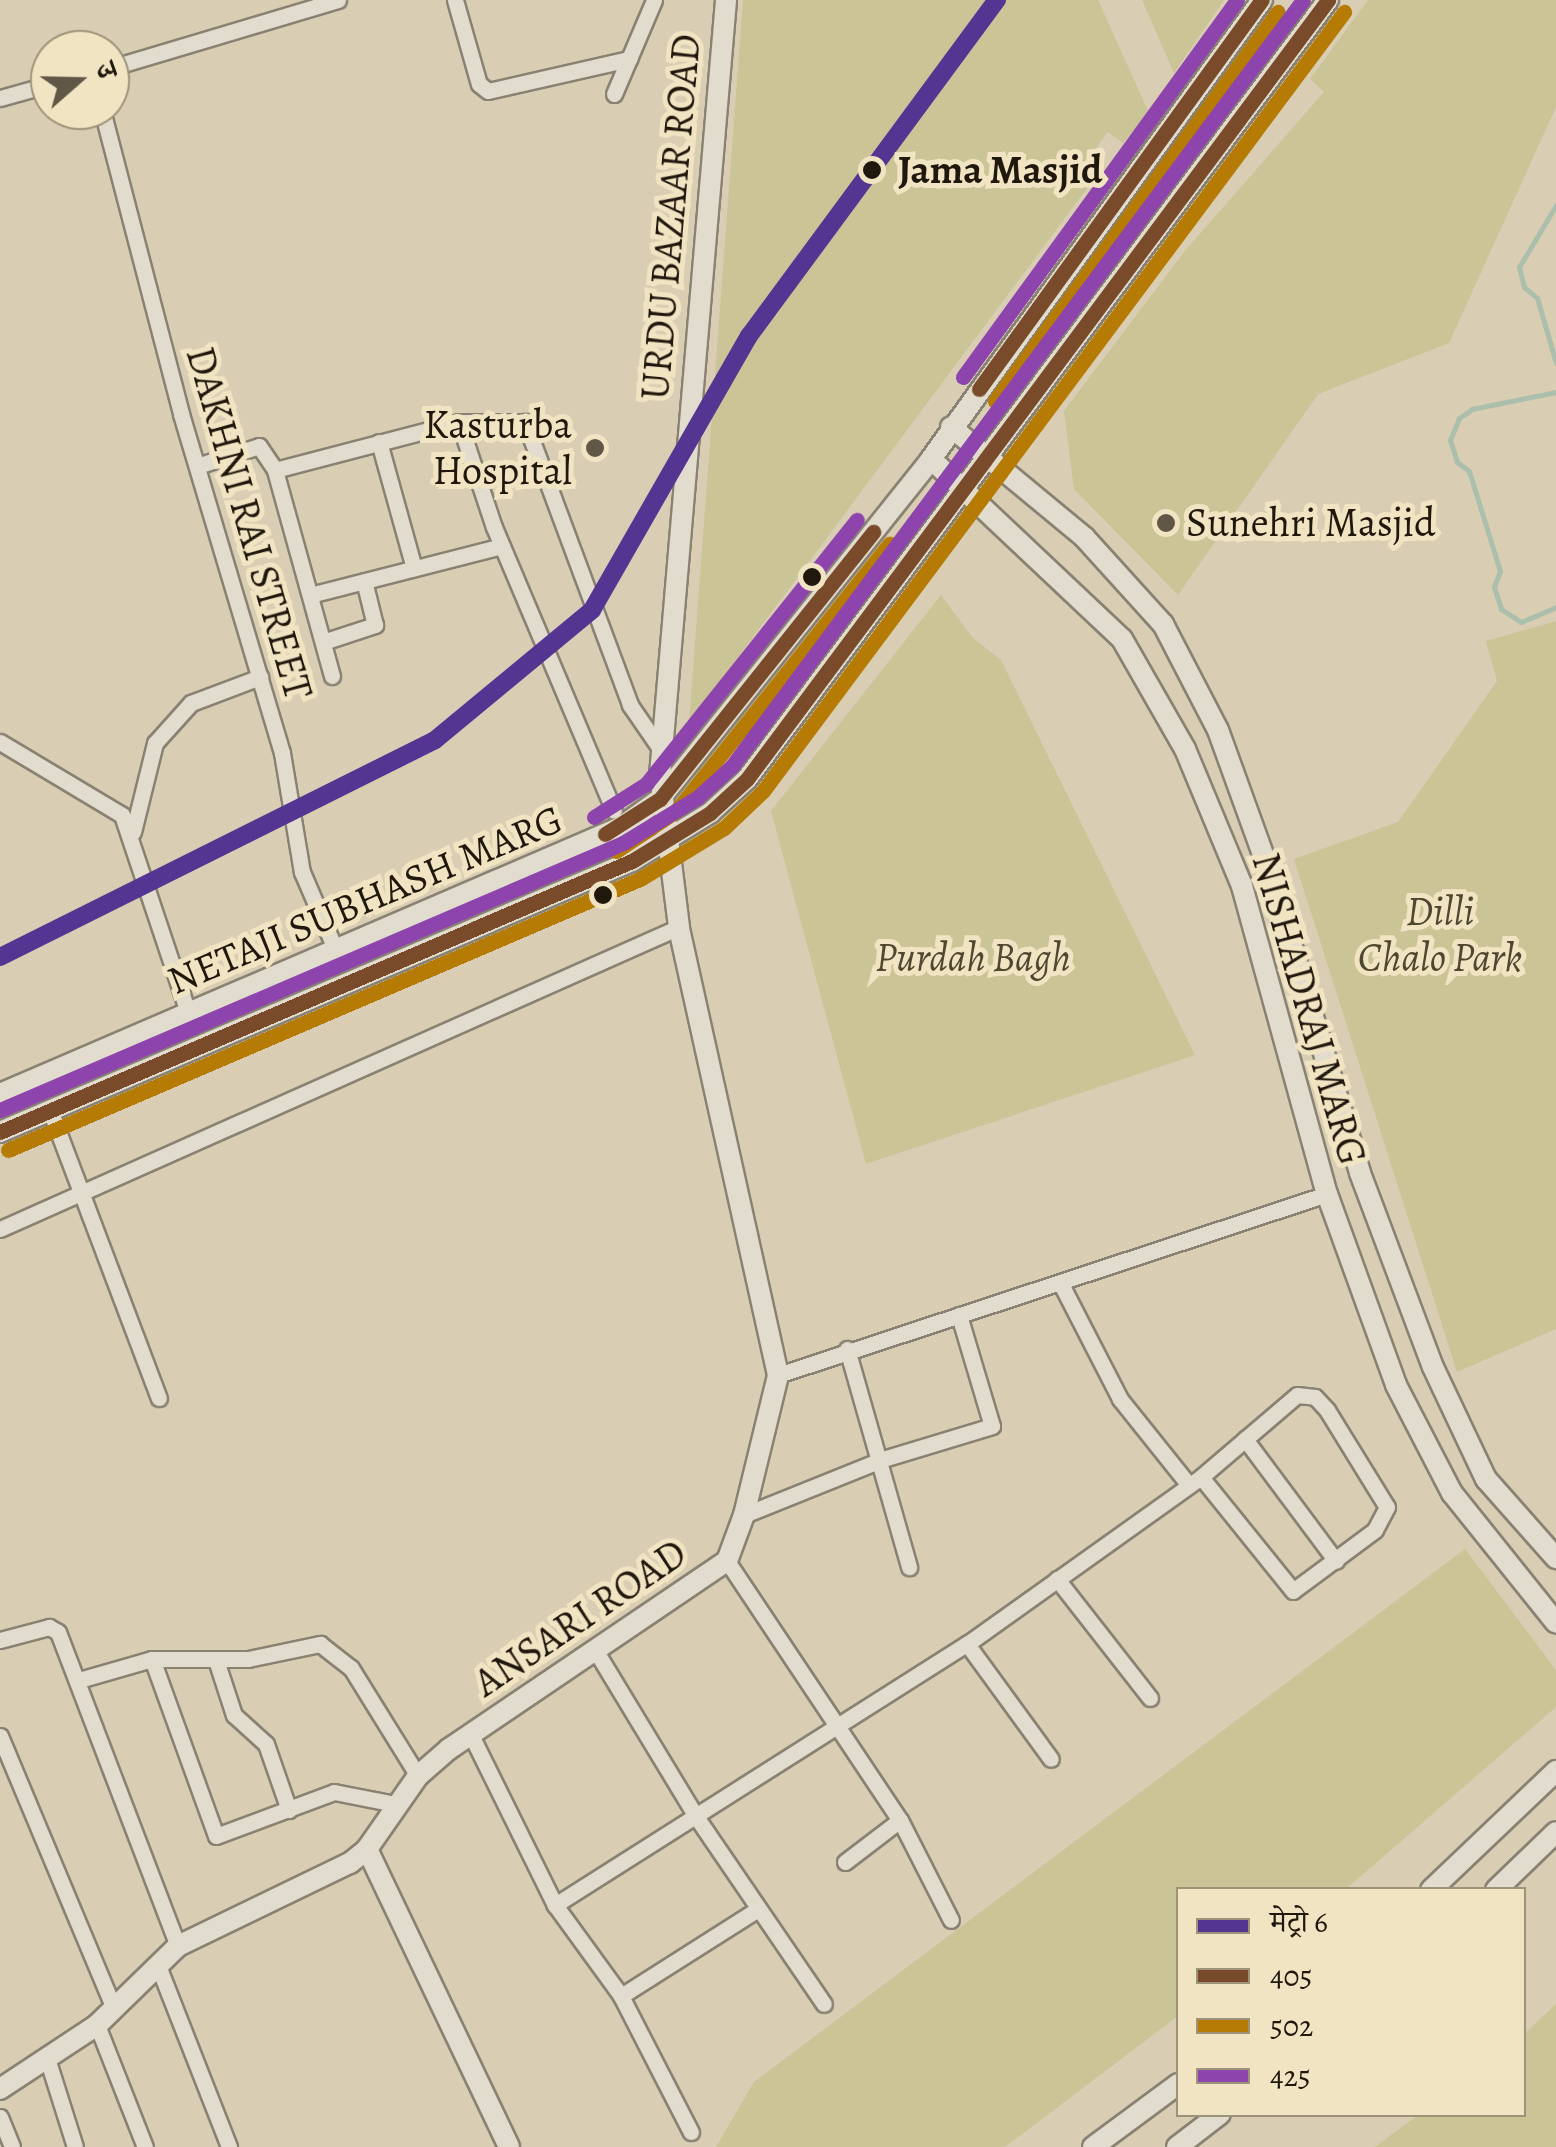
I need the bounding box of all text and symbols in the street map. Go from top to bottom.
north arrow [30,30,130,130]
street label: URDU BAZAAR ROAD [631,32,711,402]
text: उ [86,57,127,84]
place label: Jama Masjid [898,146,1103,194]
marker: Jama Masjid [855,153,889,187]
street label: DAKHNI RAI STREET [176,341,322,705]
place label: Kasturba Hospital [423,401,572,495]
marker: Kasturba Hospital [582,435,608,461]
place label: Sunehri Masjid [1186,499,1436,547]
marker: Sunehri Masjid [1155,512,1177,534]
unlabelled marker [802,567,822,587]
street label: NETAJI SUBHASH MARG [161,795,569,1005]
street label: NISHADRAJ MARG [1242,848,1376,1170]
unlabelled marker [593,885,613,905]
park label: Dilli Chalo Park [1358,888,1522,982]
park label: Purdah Bagh [875,934,1071,982]
street label: ANSARI ROAD [464,1529,696,1707]
legend [1176,1887,1526,2117]
text: मेट्रो 6 [1270,1902,1328,1942]
text: 405 [1270,1956,1312,1996]
text: 502 [1270,2006,1313,2046]
text: 425 [1270,2056,1311,2096]

